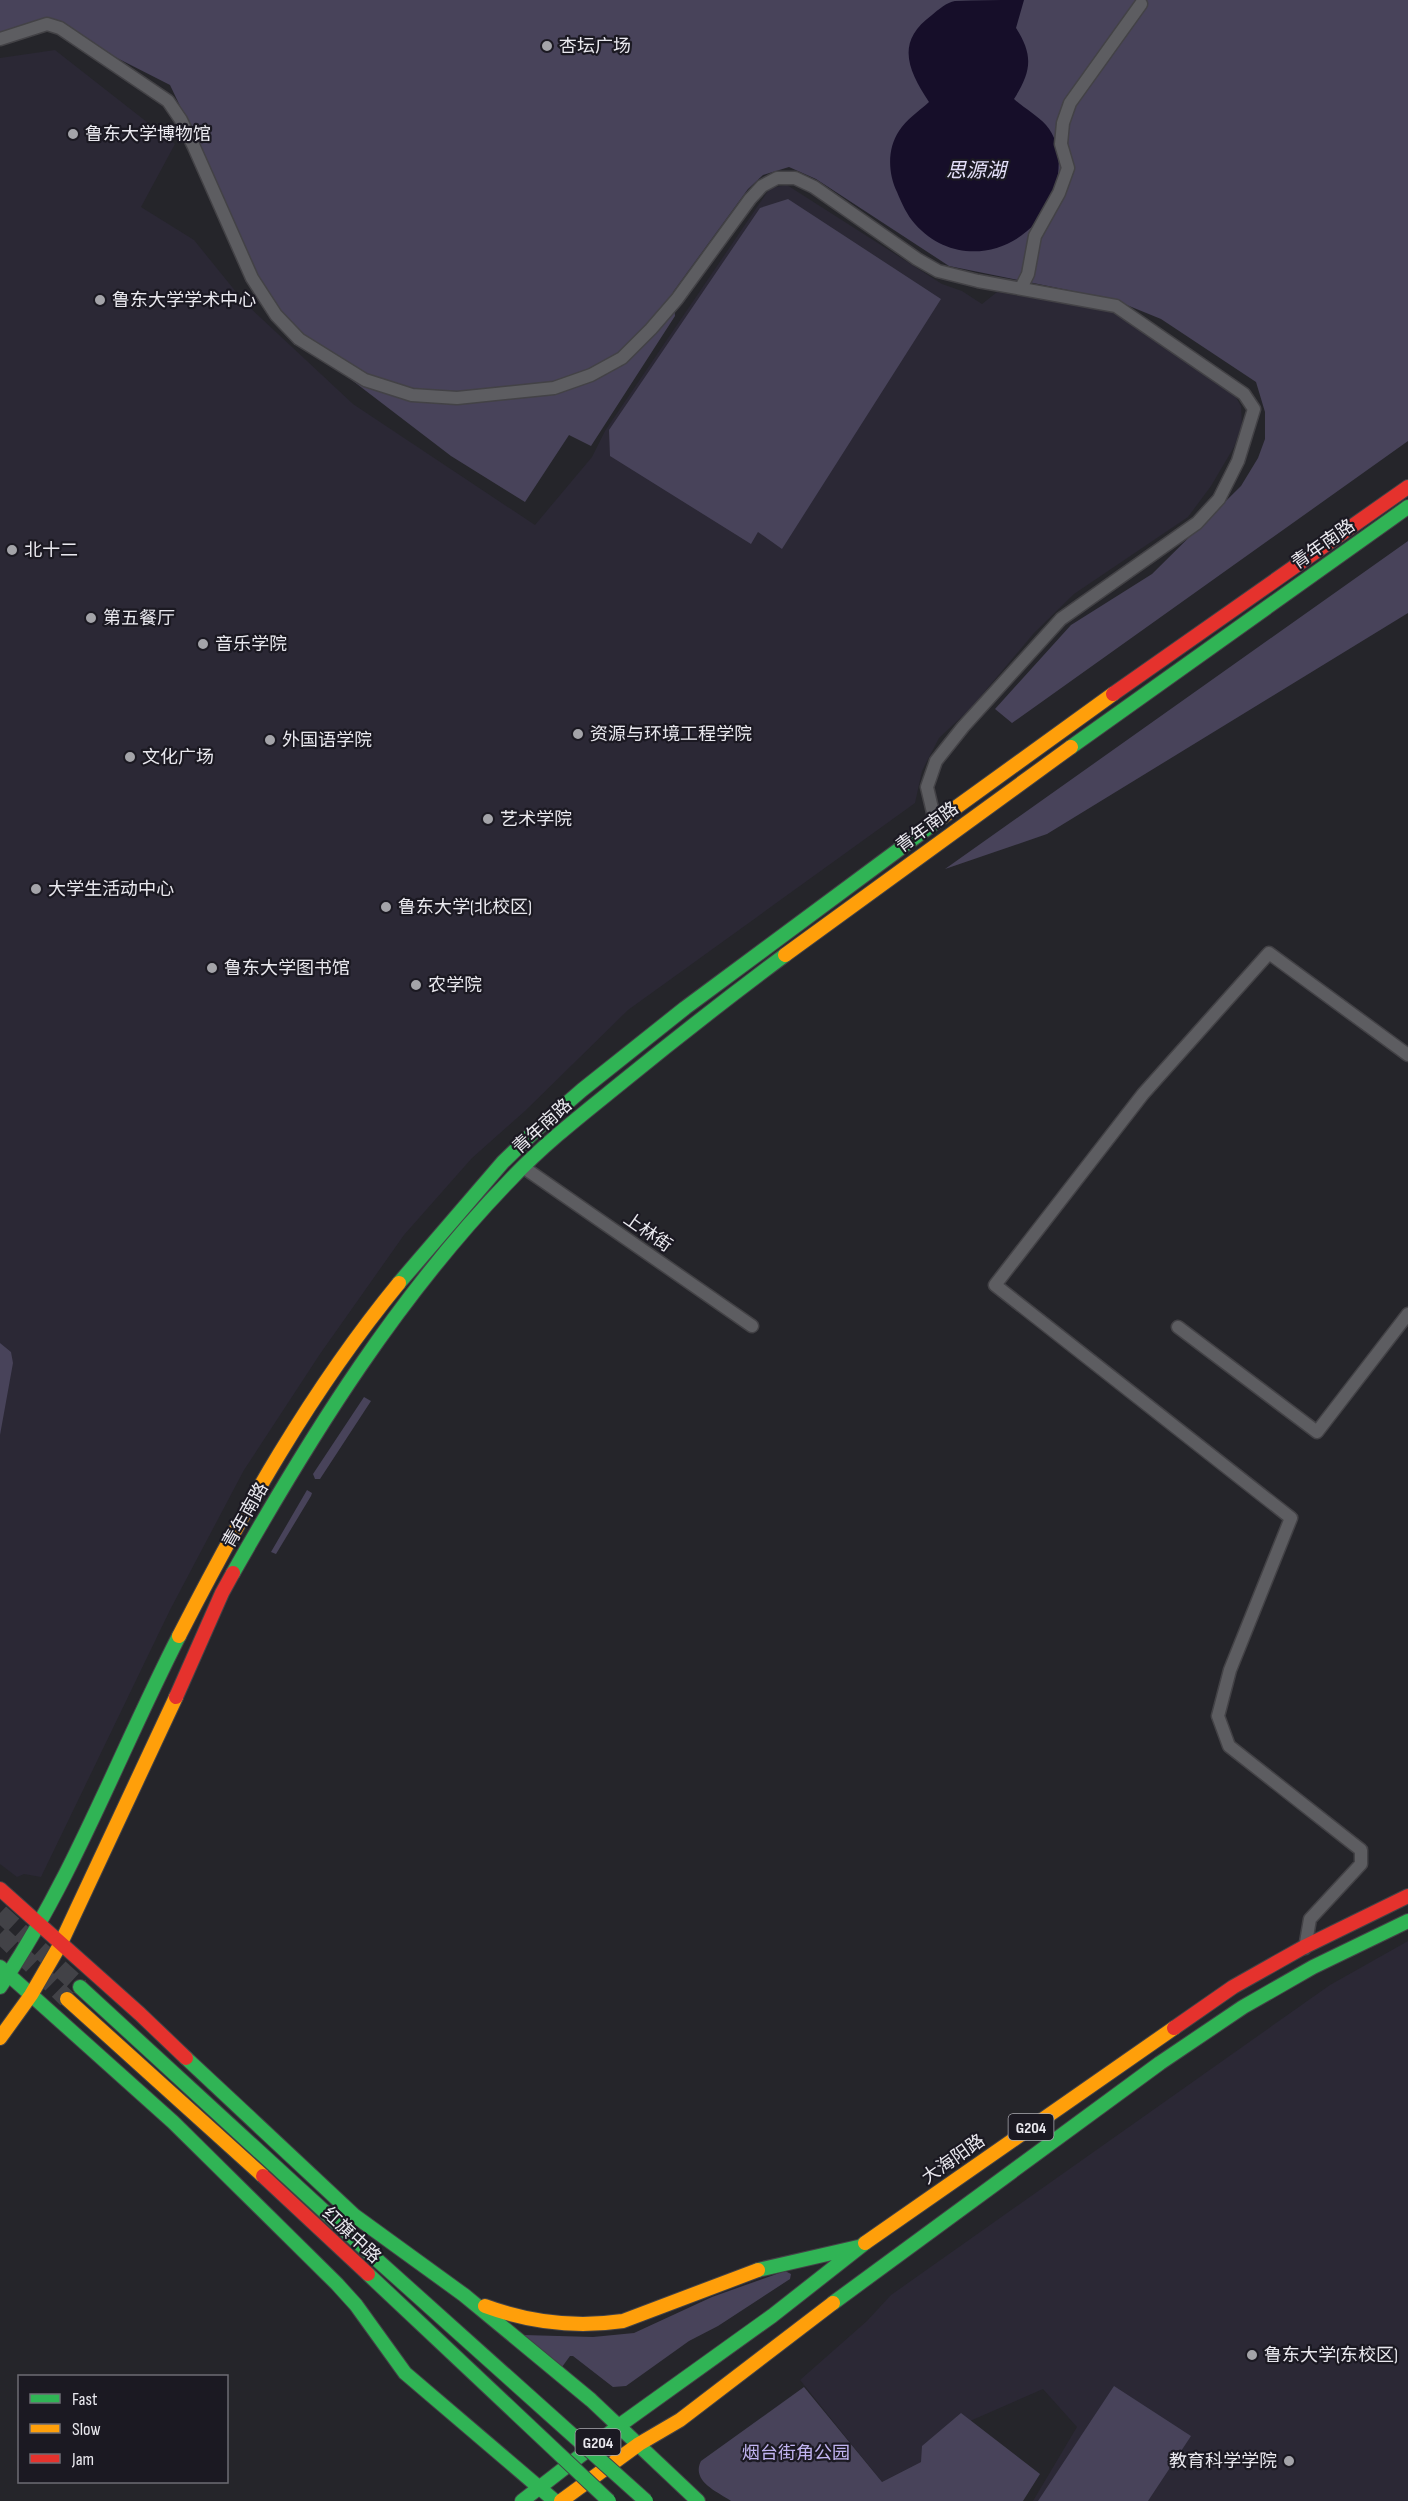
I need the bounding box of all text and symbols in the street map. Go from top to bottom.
place label: 杏坛广场 [559,36,631,57]
marker: 杏坛广场 [540,39,554,53]
place label: 鲁东大学博物馆 [85,124,211,145]
marker: 鲁东大学博物馆 [66,127,80,141]
water label: 思源湖 [946,159,1009,183]
place label: 鲁东大学学术中心 [112,290,256,311]
marker: 鲁东大学学术中心 [93,293,107,307]
street label: 青年南路 [1288,515,1359,574]
place label: 北十二 [24,540,78,561]
marker: 北十二 [5,543,19,557]
place label: 第五餐厅 [103,608,175,629]
marker: 第五餐厅 [84,611,98,625]
place label: 音乐学院 [215,634,287,655]
marker: 音乐学院 [196,637,210,651]
place label: 资源与环境工程学院 [590,724,752,745]
marker: 资源与环境工程学院 [571,727,585,741]
place label: 外国语学院 [282,730,372,751]
marker: 外国语学院 [263,733,277,747]
place label: 文化广场 [142,747,214,768]
marker: 文化广场 [123,750,137,764]
street label: 青年南路 [892,798,963,857]
place label: 艺术学院 [500,809,572,830]
marker: 艺术学院 [481,812,495,826]
place label: 大学生活动中心 [48,879,174,900]
marker: 大学生活动中心 [29,882,43,896]
place label: 鲁东大学(北校区) [398,897,532,918]
marker: 鲁东大学(北校区) [379,900,393,914]
place label: 鲁东大学图书馆 [224,958,350,979]
marker: 鲁东大学图书馆 [205,961,219,975]
place label: 农学院 [428,975,482,996]
marker: 农学院 [409,978,423,992]
street label: 青年南路 [509,1094,576,1158]
street label: 上林街 [620,1208,676,1256]
street label: 青年南路 [218,1479,273,1552]
road number: G204 [1008,2114,1054,2140]
street label: 大海阳路 [918,2130,989,2189]
street label: 红旗中路 [318,2203,385,2268]
place label: 鲁东大学(东校区) [1264,2345,1398,2366]
marker: 鲁东大学(东校区) [1245,2348,1259,2362]
legend [18,2375,228,2483]
text: Fast [72,2389,98,2410]
text: Slow [72,2419,101,2440]
road number: G204 [576,2429,620,2455]
park label: 烟台街角公园 [742,2443,850,2464]
text: Jam [71,2449,94,2470]
place label: 教育科学学院 [1169,2451,1277,2472]
marker: 教育科学学院 [1282,2454,1296,2468]

